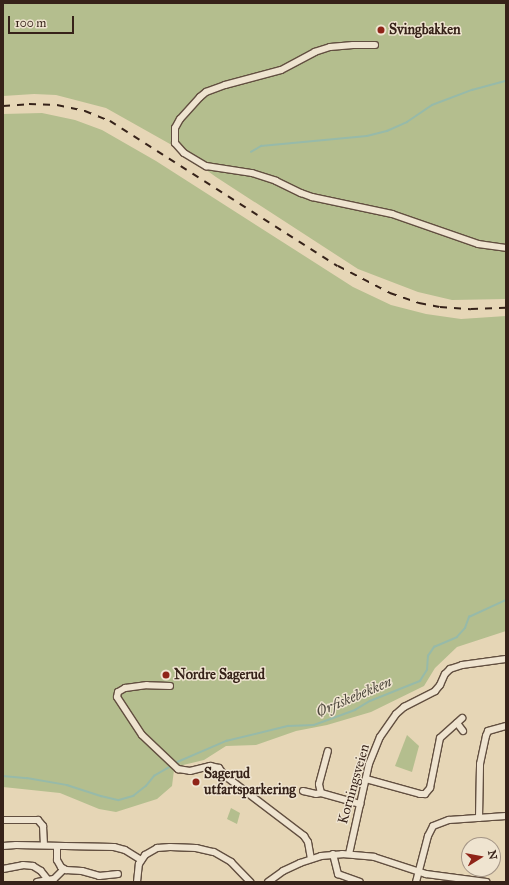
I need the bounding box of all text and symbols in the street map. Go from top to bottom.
scale bar [10,8,76,34]
text: 100 m [15,16,46,30]
place label: Svingbakken [389,22,461,38]
marker: Svingbakken [376,25,386,35]
place label: Nordre Sagerud [174,667,265,683]
marker: Nordre Sagerud [161,670,171,680]
water label: Ørfiskebekken [313,673,395,721]
street label: Korningsveien [335,742,373,826]
place label: Sagerud utfartsparkering [204,766,296,798]
marker: Sagerud utfartsparkering [191,777,201,787]
north arrow [461,837,501,877]
text: N [485,849,500,861]

